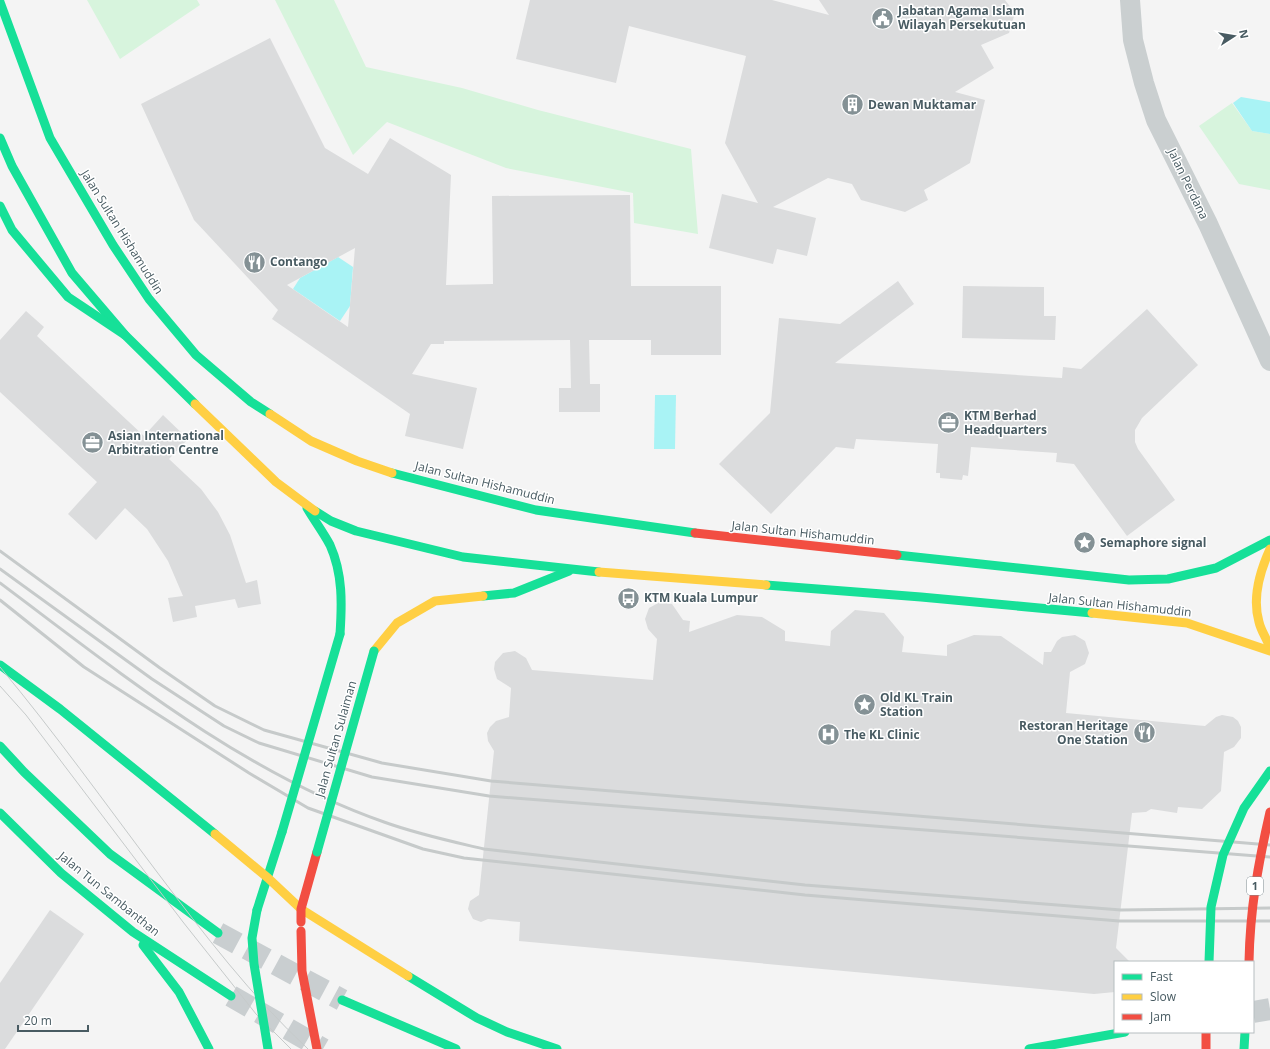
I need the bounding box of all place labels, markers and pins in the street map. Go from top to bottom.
place label: Jabatan Agama Islam Wilayah Persekutuan [897,2,1026,33]
public building icon: Jabatan Agama Islam Wilayah Persekutuan [870,5,896,31]
building icon: Dewan Muktamar [839,92,865,118]
place label: Dewan Muktamar [868,96,977,113]
restaurant icon: Contango [242,249,268,275]
place label: Contango [270,253,328,270]
place label: KTM Berhad Headquarters [964,407,1047,438]
office icon: KTM Berhad Headquarters [936,410,962,436]
place label: Asian International Arbitration Centre [108,427,224,458]
office icon: Asian International Arbitration Centre [80,430,106,456]
place icon: Semaphore signal [1071,530,1097,556]
place label: Semaphore signal [1100,534,1207,551]
bus stop icon: KTM Kuala Lumpur [615,585,641,611]
place label: KTM Kuala Lumpur [644,589,758,606]
place label: Old KL Train Station [880,689,953,720]
place icon: Old KL Train Station [852,692,878,718]
place label: Restoran Heritage One Station [1019,717,1128,748]
restaurant icon: Restoran Heritage One Station [1131,720,1157,746]
hospital icon: The KL Clinic [816,722,842,748]
place label: The KL Clinic [844,726,920,743]

